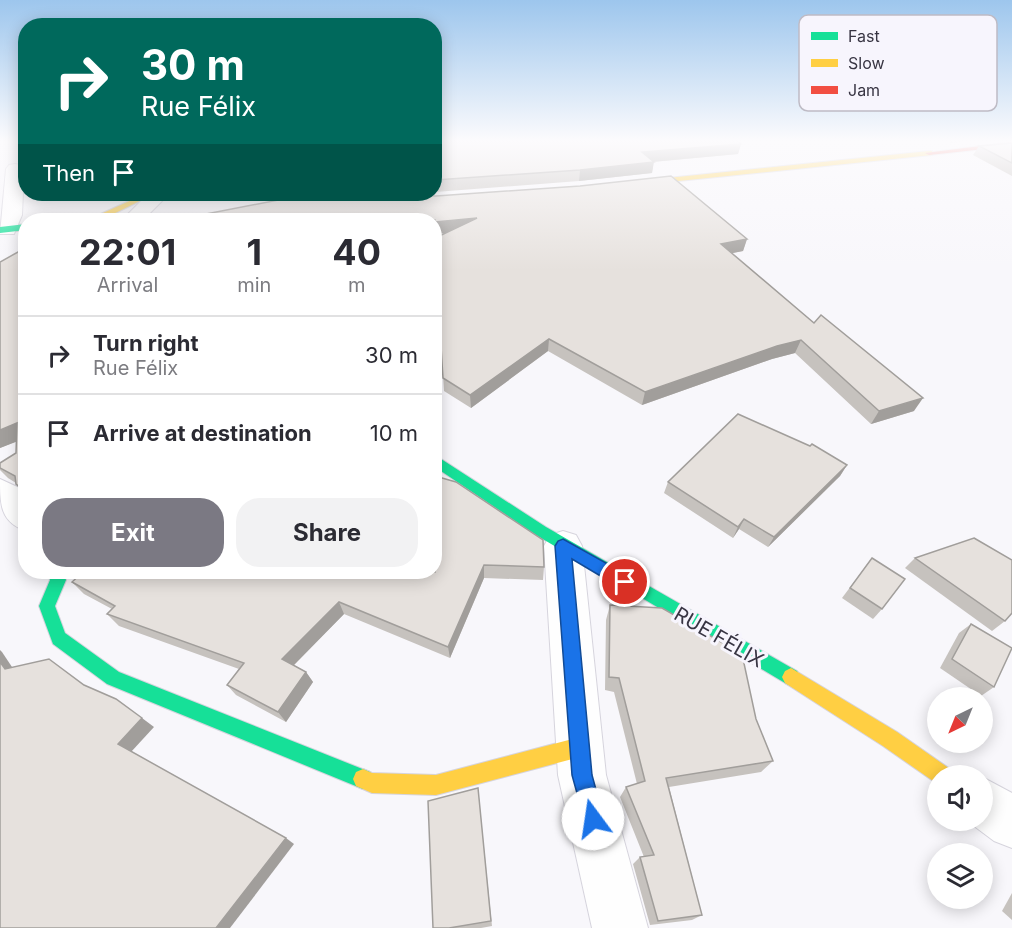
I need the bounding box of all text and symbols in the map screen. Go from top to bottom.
legend [799,15,997,111]
text: Fast [848,26,880,46]
text: 30 m [141,39,245,90]
icon: right [42,42,120,120]
text: Slow [848,53,885,73]
text: Jam [848,80,880,100]
text: Rue Félix [141,90,256,123]
icon: arrive [107,156,140,189]
text: Then [42,160,95,186]
text: 22:01 [79,230,176,274]
text: 1 [247,230,262,274]
text: 40 [332,230,381,274]
text: Arrival [97,273,158,297]
text: min [237,273,271,297]
text: m [348,273,365,297]
text: Turn right [93,330,199,356]
icon: right [42,339,75,372]
text: 30 m [365,342,418,368]
text: Rue Félix [93,356,178,380]
icon: arrive [42,417,75,450]
text: Arrive at destination [93,420,312,446]
text: 10 m [370,420,418,446]
button: Exit [42,498,224,567]
button: Share [236,498,418,567]
pin [599,556,650,607]
icon: arrive [608,565,641,598]
street label: RUE FÉLIX [670,601,769,672]
north arrow [927,687,993,753]
map controls [927,687,993,909]
button: sound [927,765,993,831]
position arrow [561,787,625,851]
button: layers [927,843,993,909]

